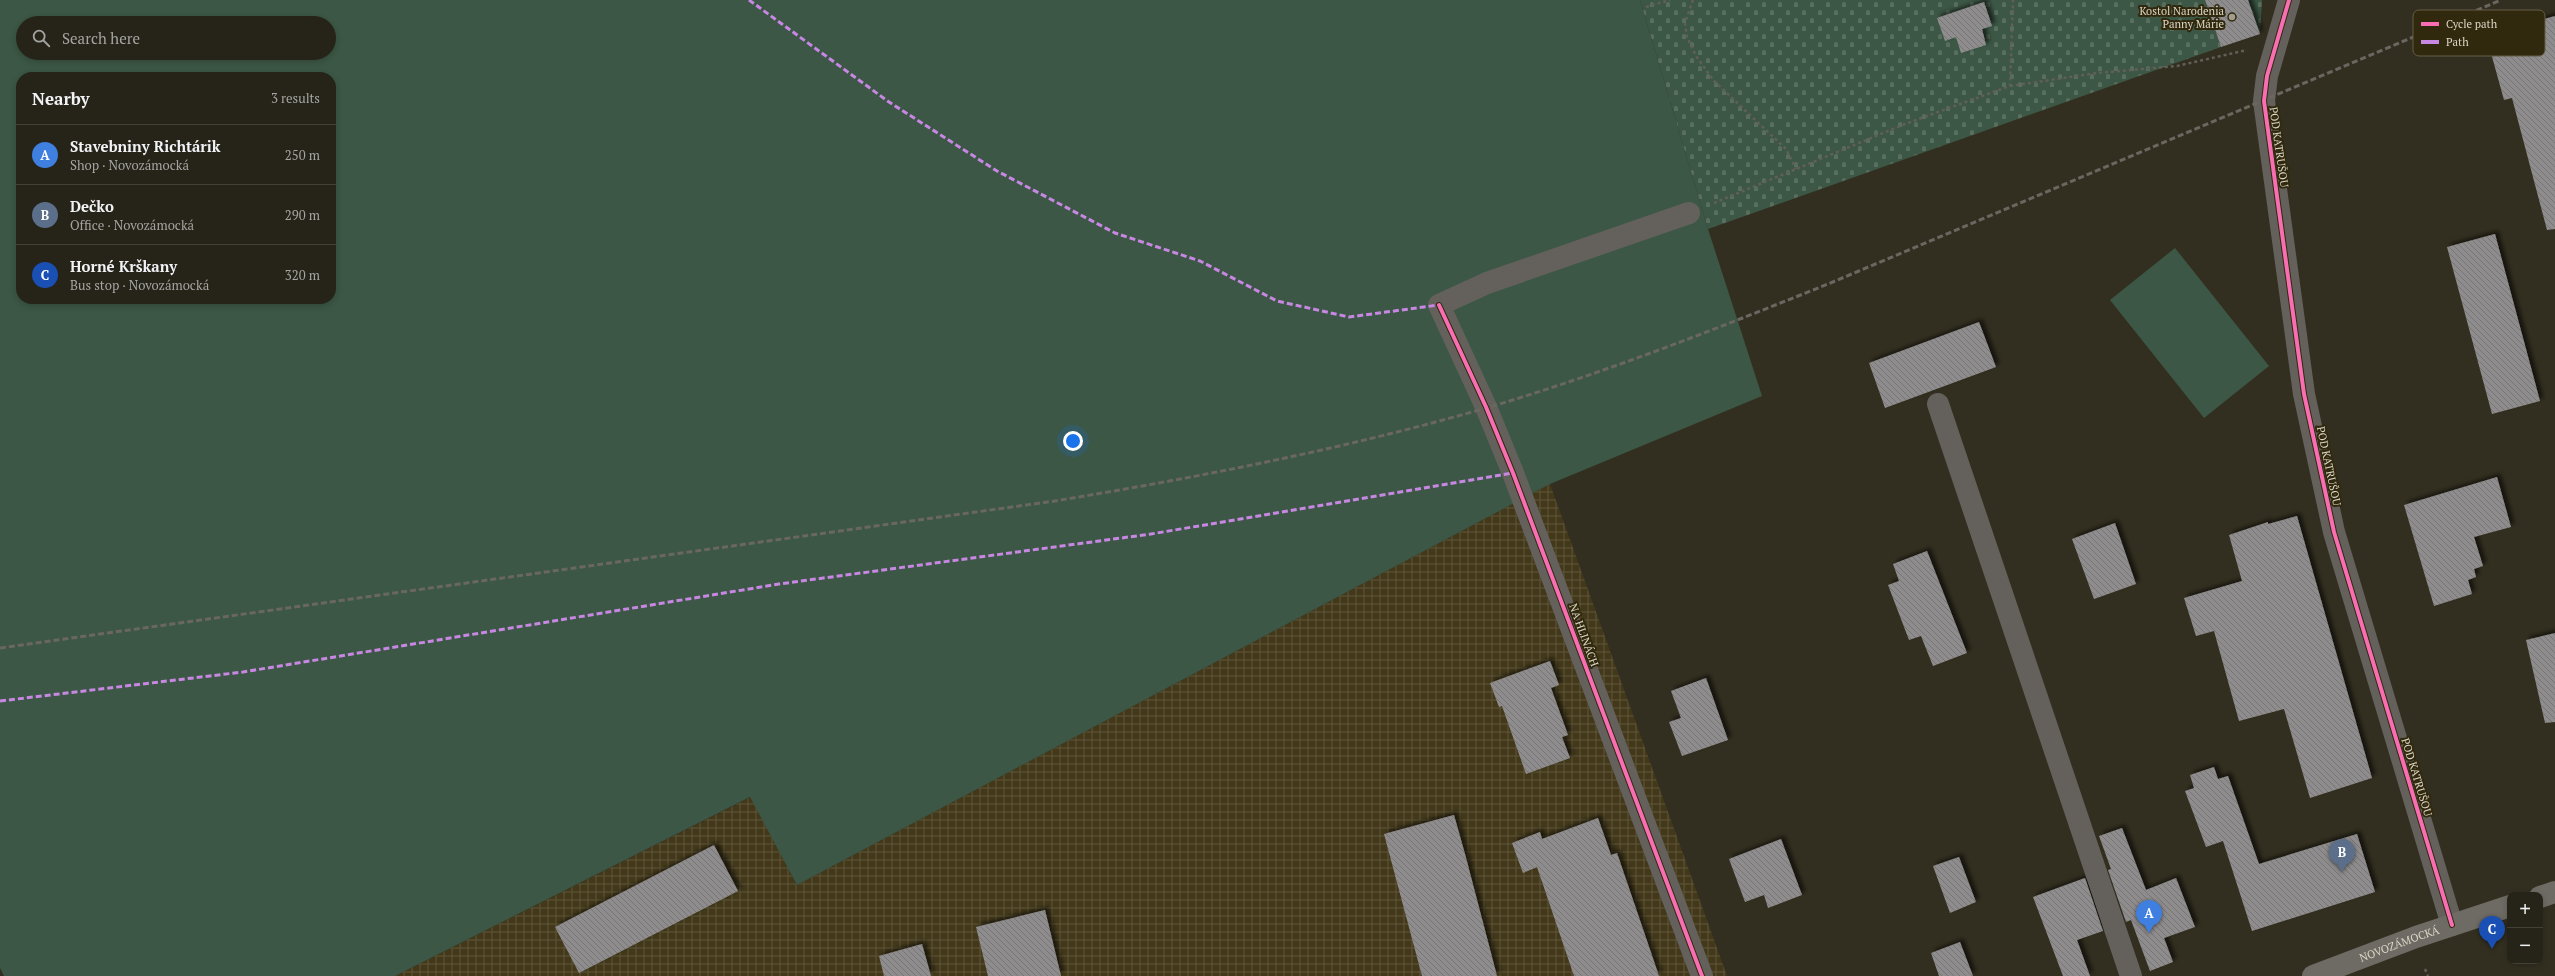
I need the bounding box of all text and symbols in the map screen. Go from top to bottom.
place label: Kostol Narodenia Panny Márie [2139,4,2224,31]
legend [2413,10,2545,56]
marker: Kostol Narodenia Panny Márie [2227,12,2237,22]
search box [16,16,336,60]
text: Cycle path [2446,17,2498,31]
icon: search [30,27,52,49]
text: Search here [62,28,140,48]
text: Path [2446,35,2469,49]
text: Nearby [32,87,90,110]
text: 3 results [271,89,320,107]
street label: POD KATRUŠOU [2266,106,2292,189]
text: Stavebniny Richtárik [70,136,221,156]
text: A [40,146,50,164]
text: 250 m [285,146,320,164]
text: Shop · Novozámocká [70,156,189,174]
text: Dečko [70,196,114,216]
text: B [41,206,49,224]
text: 290 m [285,206,320,224]
text: Office · Novozámocká [70,216,194,234]
text: Horné Krškany [70,256,177,276]
text: C [41,266,49,284]
text: 320 m [285,266,320,284]
text: Bus stop · Novozámocká [70,276,209,294]
street label: POD KATRUŠOU [2314,425,2344,508]
your location [1063,431,1083,451]
street label: NA HLINÁCH [1566,602,1602,668]
street label: POD KATRUŠOU [2398,736,2436,818]
pin: B [2329,839,2355,872]
map controls [2507,892,2543,964]
button: + [2507,892,2543,928]
pin: A [2136,900,2162,933]
pin: C [2479,916,2505,949]
street label: NOVOZÁMOCKÁ [2357,923,2441,965]
button: − [2507,928,2543,964]

